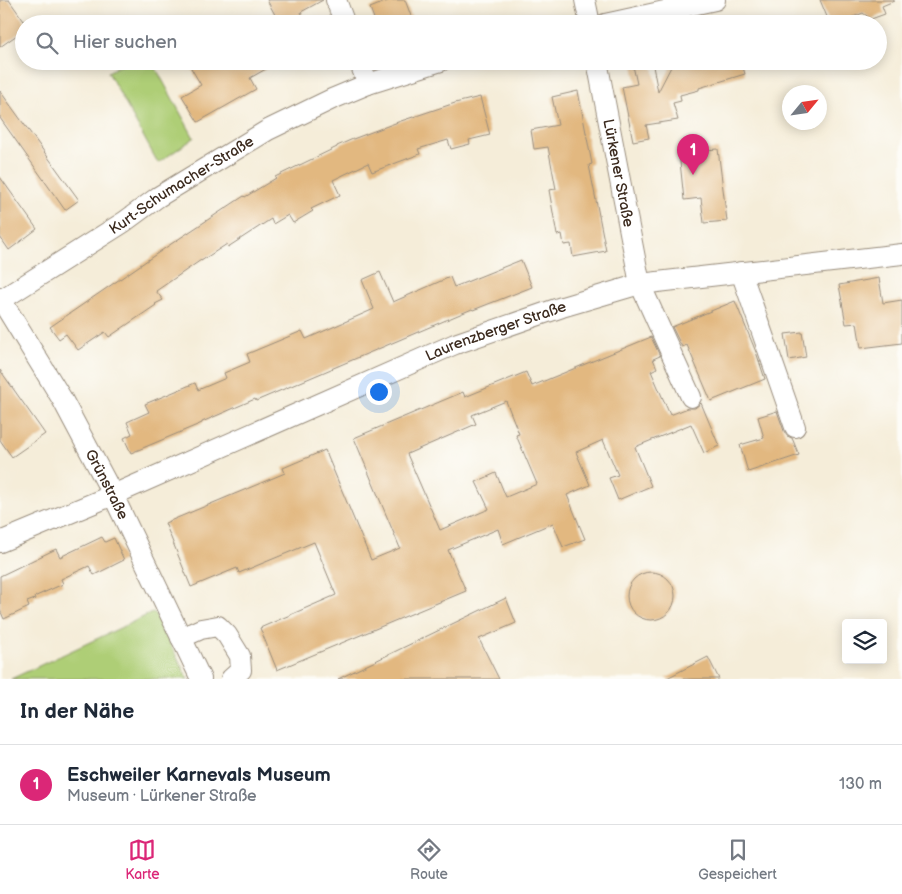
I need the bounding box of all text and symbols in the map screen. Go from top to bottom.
search box [15,15,887,70]
icon: search [33,29,61,57]
text: Hier suchen [73,31,177,54]
north arrow [782,85,827,130]
street label: Lürkener Straße [599,117,638,229]
street label: Kurt-Schumacher-Straße [106,131,257,238]
pin: 1 [677,134,709,175]
street label: Laurenzberger Straße [422,297,569,365]
your location [366,379,392,405]
street label: Grünstraße [81,446,133,523]
map controls [842,619,887,664]
button: layers [842,619,887,664]
text: In der Nähe [20,699,134,724]
text: Eschweiler Karnevals Museum [67,764,331,787]
text: 1 [33,775,39,794]
text: 130 m [839,775,882,794]
text: Museum · Lürkener Straße [67,787,257,806]
tab: Karte [125,836,159,883]
tab: Route [410,836,448,883]
tab: Gespeichert [698,836,777,883]

